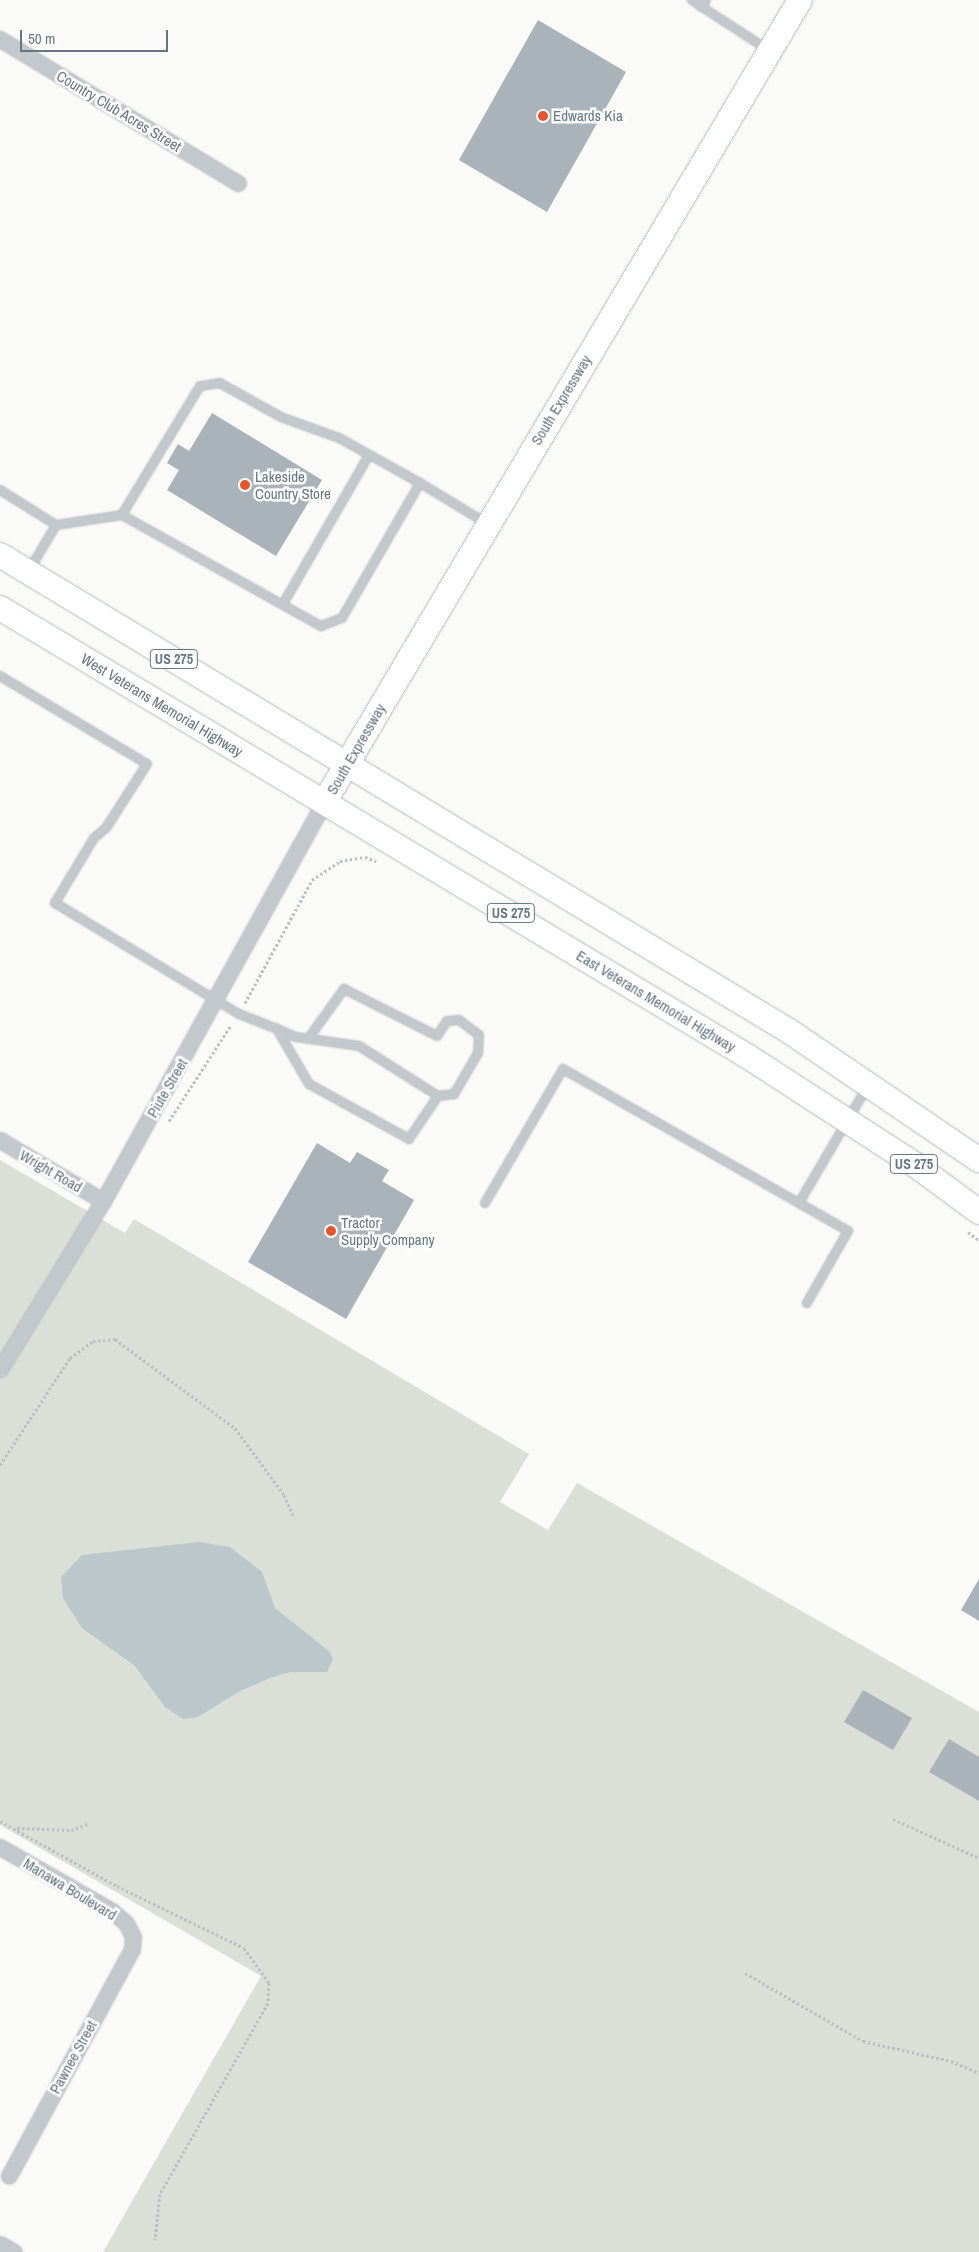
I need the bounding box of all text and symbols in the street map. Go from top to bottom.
scale bar [22,20,170,52]
text: 50 m [28,28,55,49]
street label: Country Club Acres Street [53,66,185,156]
place label: Edwards Kia [553,107,623,125]
marker: Edwards Kia [537,110,549,122]
street label: South Expressway [527,352,595,448]
place label: Lakeside Country Store [255,467,331,502]
marker: Lakeside Country Store [239,479,251,491]
road number: US 275 [149,648,199,671]
street label: West Veterans Memorial Highway [78,649,246,761]
street label: South Expressway [323,700,389,798]
road number: US 275 [486,901,536,924]
street label: East Veterans Memorial Highway [573,946,739,1056]
street label: Piute Street [143,1055,191,1121]
street label: Wright Road [17,1146,85,1196]
road number: US 275 [889,1152,939,1176]
place label: Tractor Supply Company [341,1213,435,1248]
marker: Tractor Supply Company [325,1225,337,1237]
street label: Manawa Boulevard [20,1854,120,1924]
street label: Pawnee Street [46,2017,100,2097]

